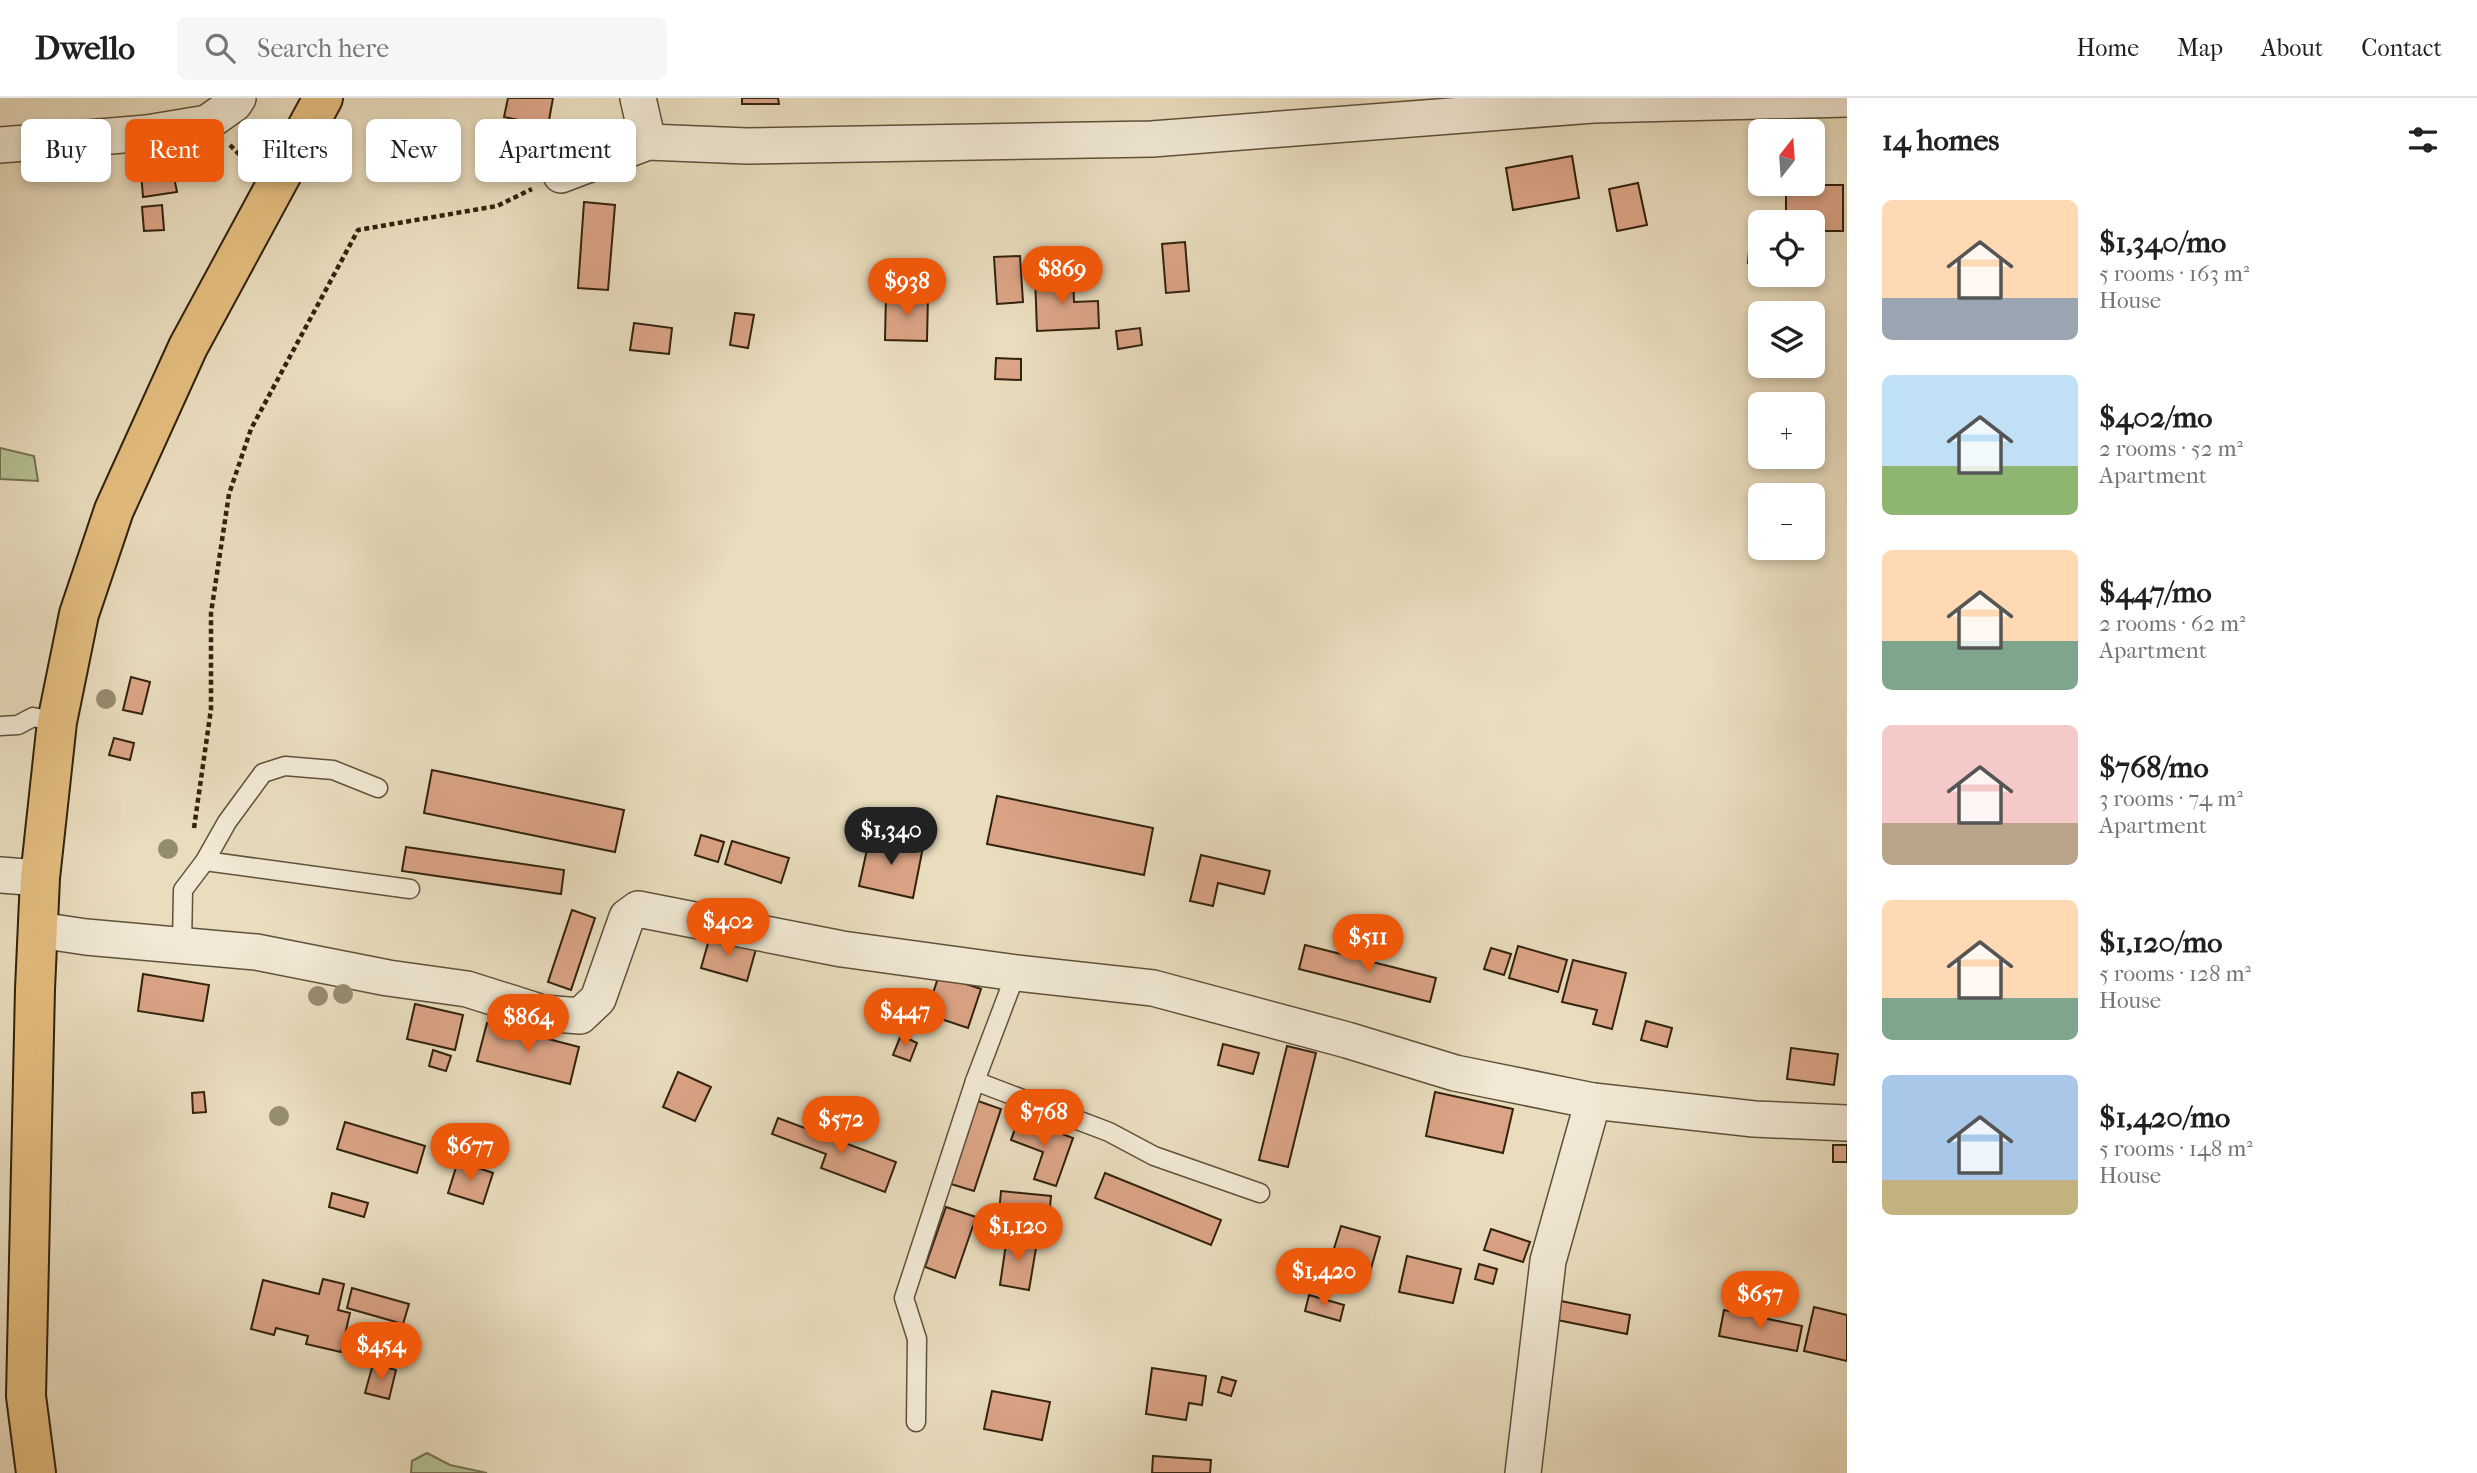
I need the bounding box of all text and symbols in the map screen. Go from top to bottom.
search box [177,17,667,80]
text: Dwello [35,29,135,68]
icon: search [201,29,239,67]
text: Search here [257,33,389,64]
text: Home [2077,34,2139,62]
text: Map [2177,34,2223,62]
text: About [2261,34,2323,62]
text: Contact [2361,34,2442,62]
chip: Buy [21,119,111,182]
chip: Rent [125,119,224,182]
chip: Filters [238,119,352,182]
chip: New [366,119,461,182]
chip: Apartment [475,119,636,182]
north arrow [1748,119,1825,196]
map controls [1748,119,1825,560]
icon: filters [2404,121,2442,159]
text: 14 homes [1882,123,1999,158]
button: locate [1748,210,1825,287]
text: $1,340/mo [2099,225,2226,260]
icon: home [1938,228,2022,312]
pin: $869 [1021,246,1103,306]
text: $869 [1038,255,1086,282]
pin: $938 [866,258,948,318]
text: 5 rooms · 163 m² [2099,260,2249,287]
text: $938 [884,267,930,294]
text: House [2099,287,2161,314]
button: layers [1748,301,1825,378]
button: + [1748,392,1825,469]
text: $402/mo [2099,400,2213,435]
icon: home [1938,403,2022,487]
text: 2 rooms · 52 m² [2099,435,2243,462]
text: Apartment [2099,462,2207,489]
button: − [1748,483,1825,560]
text: $447/mo [2099,575,2212,610]
icon: home [1938,578,2022,662]
text: 2 rooms · 62 m² [2099,610,2246,637]
text: Apartment [2099,637,2207,664]
text: $768/mo [2099,750,2209,785]
icon: home [1938,753,2022,837]
text: 3 rooms · 74 m² [2099,785,2243,812]
pin: $1,340 [834,808,948,867]
text: Apartment [2099,812,2207,839]
text: $1,340 [860,816,922,843]
pin: $402 [687,898,769,958]
text: $402 [703,907,753,934]
pin: $511 [1327,914,1409,974]
text: $511 [1348,923,1388,950]
text: $1,120/mo [2099,925,2222,960]
icon: home [1938,928,2022,1012]
text: 5 rooms · 128 m² [2099,960,2251,987]
text: House [2099,987,2161,1014]
pin: $447 [864,988,946,1048]
pin: $864 [487,995,569,1054]
text: $447 [880,997,930,1024]
text: $864 [503,1003,553,1030]
pin: $768 [1003,1090,1085,1149]
pin: $572 [800,1096,882,1156]
text: $768 [1020,1098,1068,1125]
text: $1,420/mo [2099,1100,2230,1135]
icon: home [1938,1103,2022,1187]
text: $572 [818,1105,864,1132]
pin: $677 [429,1124,511,1183]
text: $677 [446,1132,494,1159]
text: 5 rooms · 148 m² [2099,1135,2253,1162]
text: House [2099,1162,2161,1189]
pin: $1,120 [961,1204,1075,1263]
text: $1,120 [989,1212,1047,1239]
pin: $1,420 [1267,1248,1381,1308]
text: $1,420 [1292,1257,1356,1284]
pin: $657 [1719,1272,1801,1331]
text: $657 [1737,1280,1783,1307]
pin: $454 [340,1322,422,1382]
text: $454 [356,1331,406,1358]

